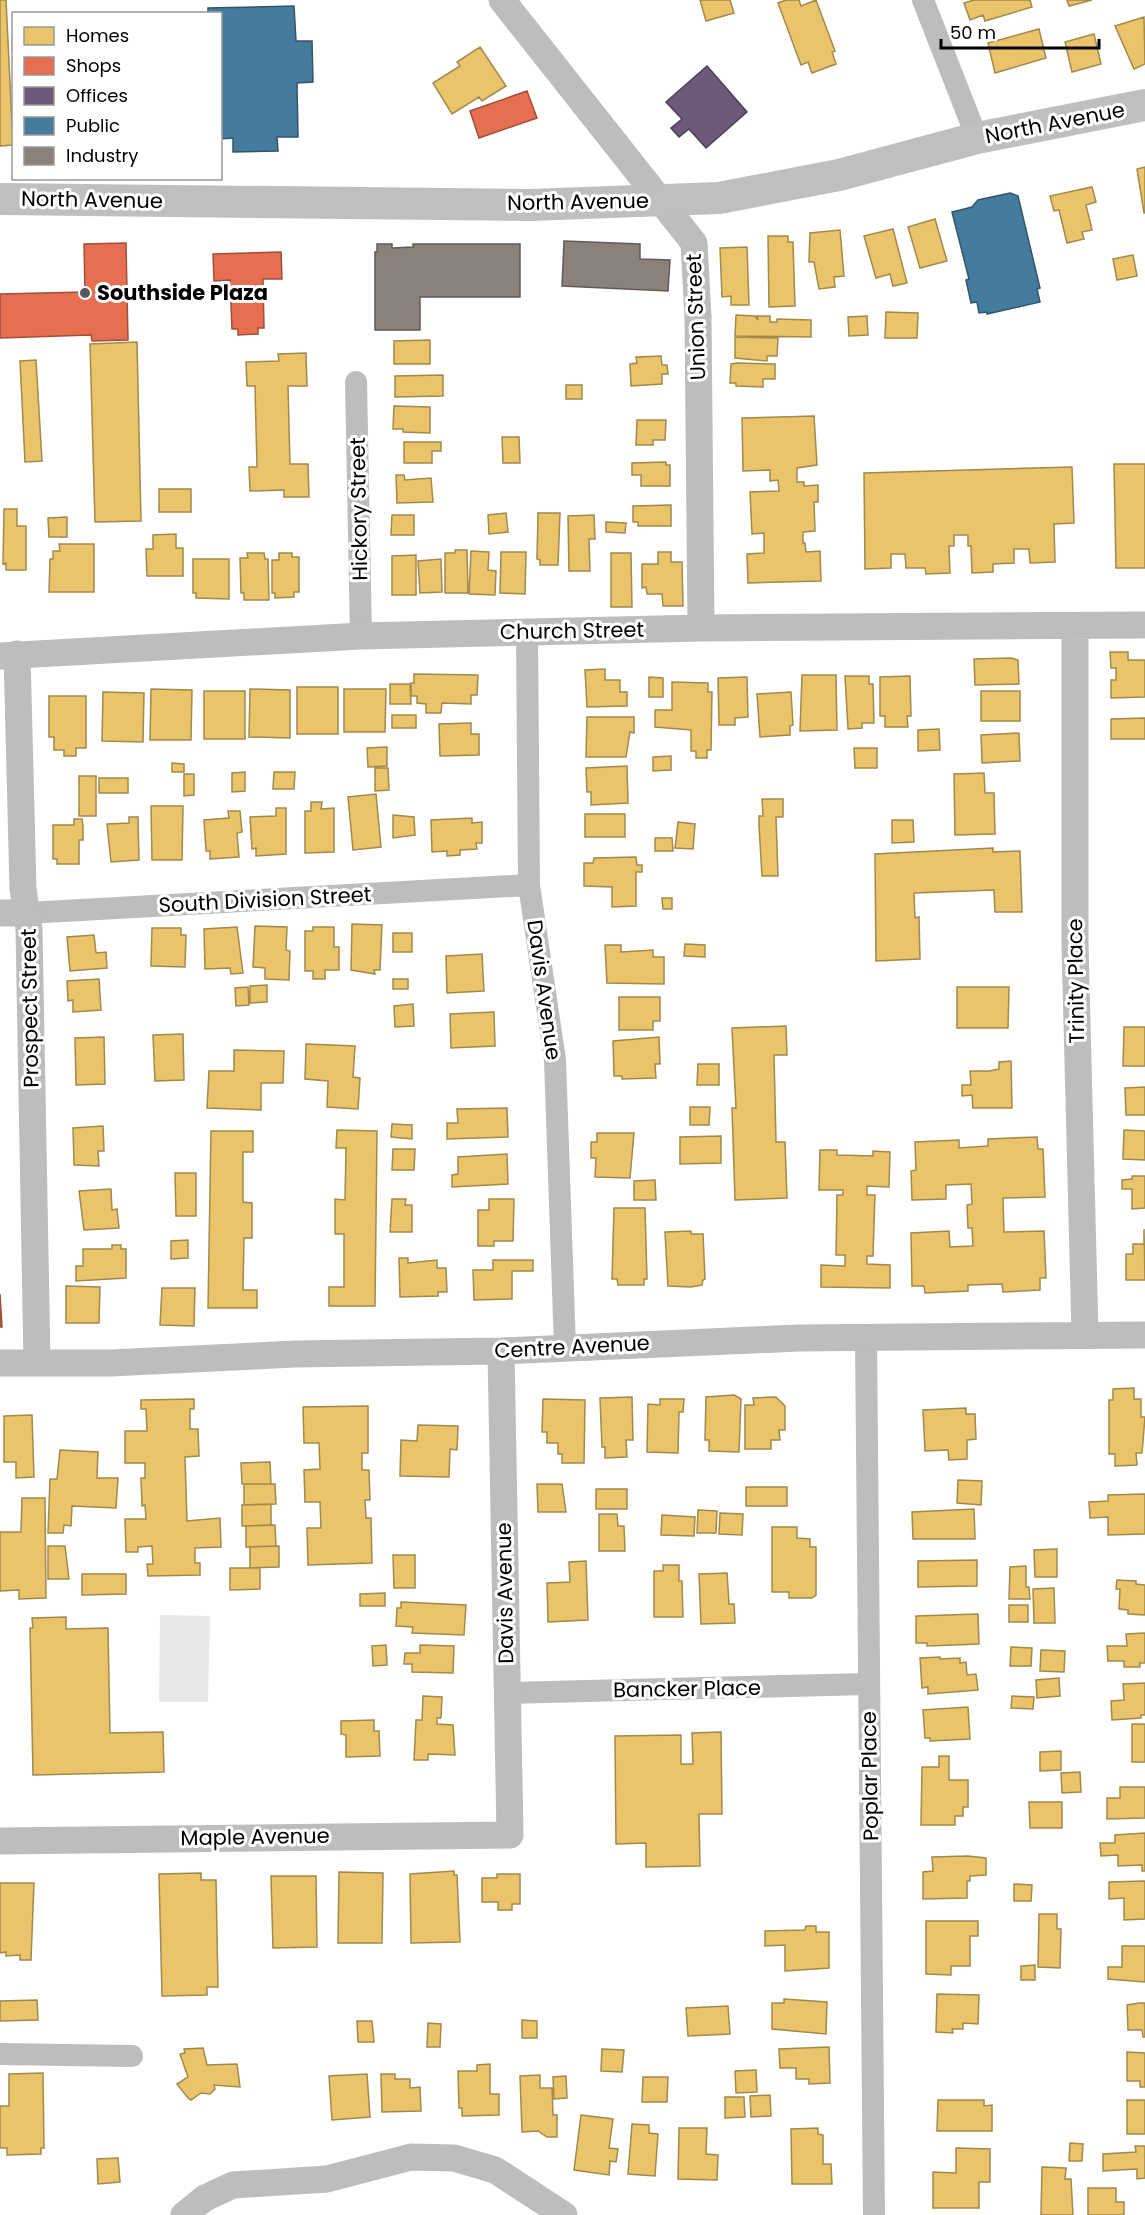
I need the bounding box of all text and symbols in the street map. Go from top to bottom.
legend [12,12,222,180]
scale bar [941,12,1098,50]
text: 50 m [950,20,996,45]
text: Homes [66,23,129,48]
text: Shops [66,53,121,78]
text: Offices [66,83,128,108]
street label: North Avenue [983,95,1127,150]
text: Public [66,113,120,138]
text: Industry [66,143,138,168]
street label: North Avenue [21,184,163,215]
street label: North Avenue [507,186,649,217]
street label: Union Street [679,253,712,381]
place label: Southside Plaza [97,278,268,307]
marker: Southside Plaza [78,286,92,300]
street label: Hickory Street [343,437,374,581]
street label: Church Street [500,615,644,646]
street label: South Division Street [158,879,372,920]
street label: Davis Avenue [520,918,569,1062]
street label: Trinity Place [1060,918,1091,1044]
street label: Prospect Street [14,928,45,1088]
street label: Centre Avenue [494,1328,650,1365]
street label: Davis Avenue [489,1522,520,1664]
street label: Bancker Place [613,1673,761,1704]
street label: Poplar Place [854,1711,885,1841]
street label: Maple Avenue [180,1821,330,1852]

